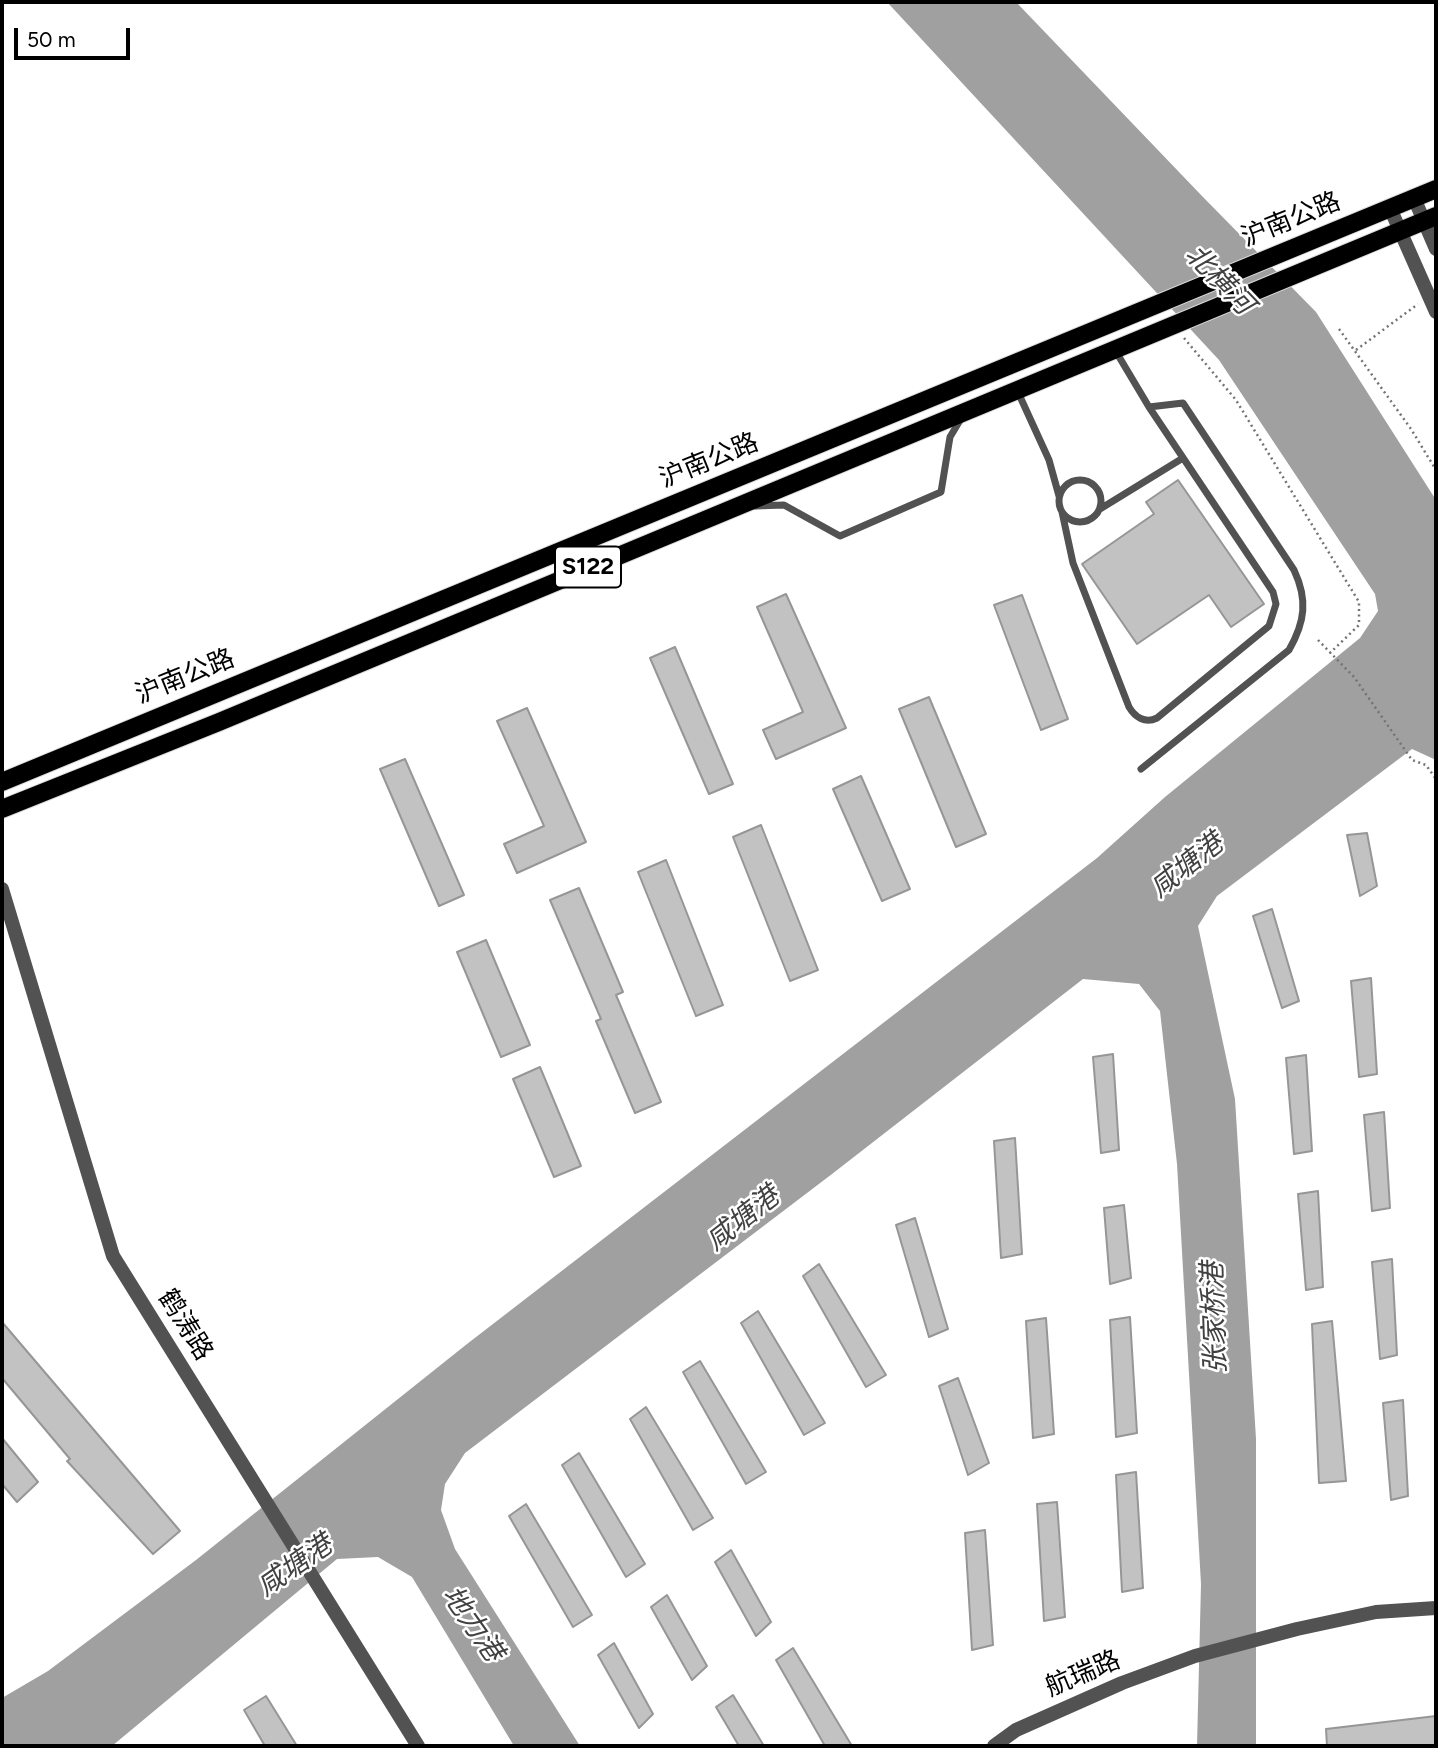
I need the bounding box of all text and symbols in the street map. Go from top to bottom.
scale bar [18,14,133,58]
text: 50 m [27,27,76,52]
street label: 沪南公路 [1237,186,1345,254]
water label: 北横河 [1178,238,1260,322]
street label: 沪南公路 [655,427,763,495]
road number: S122 [555,546,621,588]
street label: 沪南公路 [131,643,239,711]
water label: 咸塘港 [1144,827,1230,905]
water label: 咸塘港 [700,1180,786,1258]
water label: 张家桥港 [1196,1261,1234,1375]
street label: 鹤涛路 [151,1284,219,1366]
water label: 咸塘港 [251,1528,339,1604]
water label: 地力港 [434,1580,510,1668]
street label: 航瑞路 [1041,1644,1125,1704]

